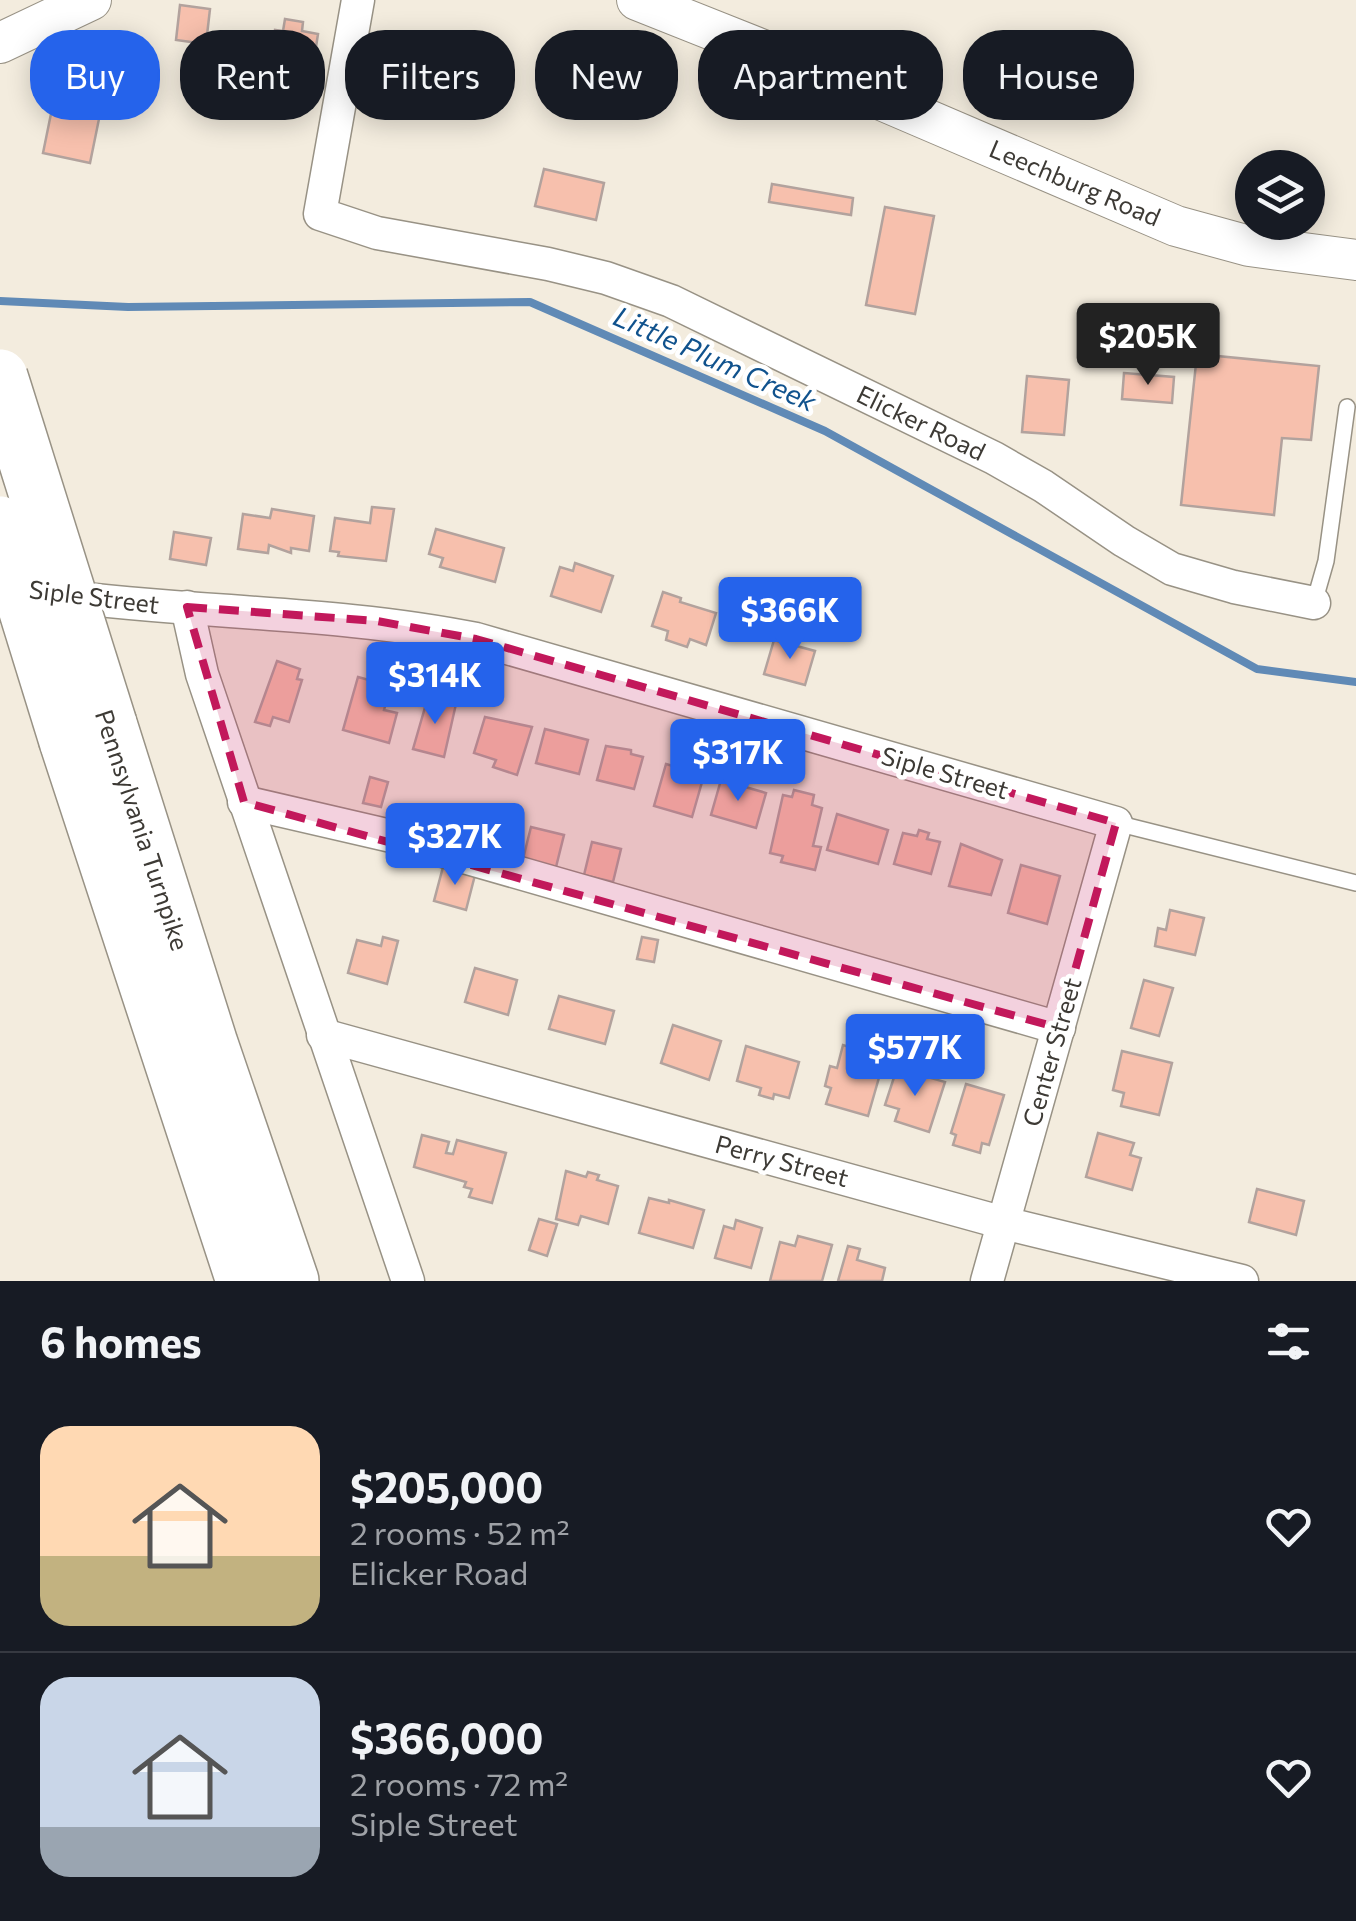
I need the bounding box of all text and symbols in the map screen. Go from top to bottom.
chip: Buy [30,30,160,120]
chip: Rent [180,30,325,120]
chip: Filters [345,30,515,120]
chip: New [535,30,678,120]
chip: Apartment [698,30,943,120]
chip: House [963,30,1134,120]
street label: Leechburg Road [985,133,1165,232]
map controls [1235,150,1325,240]
button: layers [1235,150,1325,240]
water label: Little Plum Creek [609,298,823,418]
pin: $205K [1078,303,1218,388]
text: $205K [1099,315,1197,355]
street label: Elicker Road [852,378,991,466]
street label: Siple Street [27,573,161,619]
pin: $366K [720,577,860,662]
text: $366K [741,589,839,629]
pin: $314K [365,642,505,727]
text: $314K [388,654,482,694]
street label: Pennsylvania Turnpike [90,706,196,954]
pin: $317K [668,719,808,804]
text: $317K [692,731,784,771]
street label: Siple Street [878,740,1012,804]
pin: $327K [385,803,525,888]
text: $327K [408,815,502,855]
street label: Center Street [1015,974,1087,1130]
pin: $577K [845,1014,985,1099]
text: $577K [868,1026,962,1066]
street label: Perry Street [712,1128,852,1192]
icon: filters [1261,1314,1316,1369]
text: 6 homes [40,1315,202,1367]
text: $205,000 [350,1460,543,1512]
icon: home [120,1466,240,1586]
icon: heart [1261,1499,1316,1554]
text: 2 rooms · 52 m² [350,1512,570,1552]
text: Elicker Road [350,1552,528,1592]
text: $366,000 [350,1711,544,1763]
icon: home [120,1717,240,1837]
icon: heart [1261,1750,1316,1805]
text: 2 rooms · 72 m² [350,1763,568,1803]
text: Siple Street [350,1803,518,1843]

